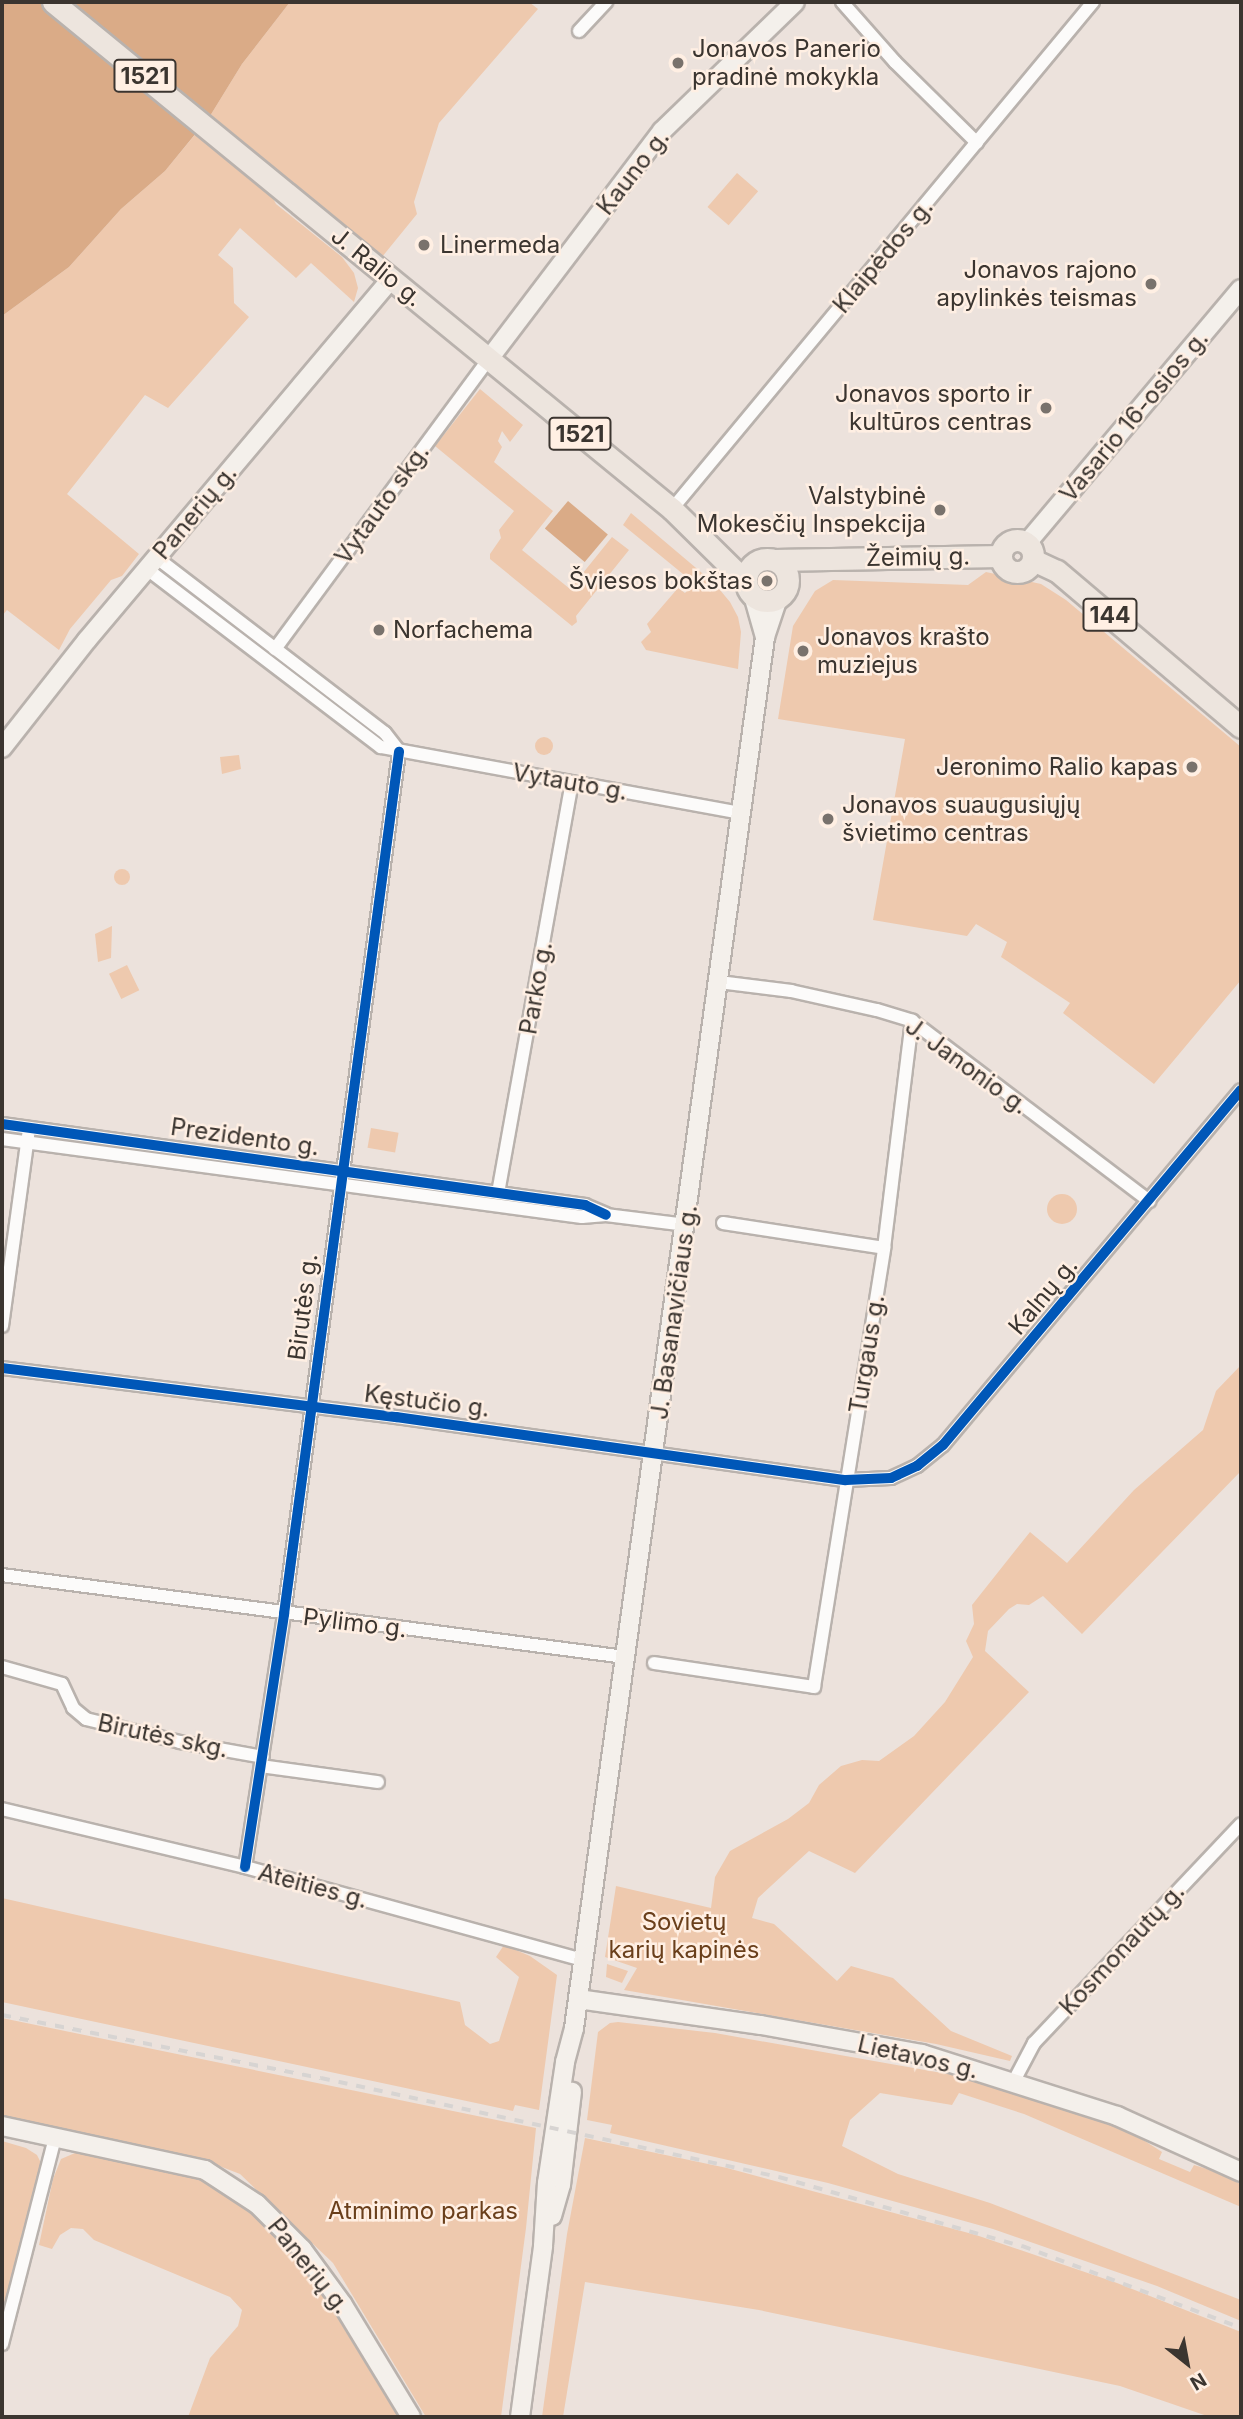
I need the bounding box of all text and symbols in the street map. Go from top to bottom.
place label: Jonavos Panerio pradinė mokykla [692,35,881,91]
marker: Jonavos Panerio pradinė mokykla [670,55,686,71]
road number: 1521 [112,57,178,96]
street label: Kauno g. [591,123,675,221]
street label: Klaipėdos g. [827,193,939,319]
street label: J. Ralio g. [325,221,429,313]
place label: Linermeda [440,231,560,259]
marker: Linermeda [414,235,434,255]
place label: Jonavos rajono apylinkės teismas [937,256,1137,312]
marker: Jonavos rajono apylinkės teismas [1143,276,1159,292]
street label: Vasario 16-osios g. [1054,324,1214,508]
place label: Jonavos sporto ir kultūros centras [835,380,1032,436]
marker: Jonavos sporto ir kultūros centras [1038,400,1054,416]
road number: 1521 [547,414,613,454]
street label: Vytauto skg. [329,438,435,570]
street label: Panerių g. [147,459,243,565]
place label: Valstybinė Mokesčių Inspekcija [697,482,926,538]
marker: Valstybinė Mokesčių Inspekcija [932,502,948,518]
street label: Žeimių g. [866,542,970,572]
place label: Šviesos bokštas [569,567,753,595]
marker: Šviesos bokštas [759,573,775,589]
road number: 144 [1082,596,1138,635]
place label: Norfachema [393,616,533,644]
marker: Norfachema [371,622,387,638]
place label: Jonavos krašto muziejus [817,623,990,679]
marker: Jonavos krašto muziejus [795,643,811,659]
place label: Jeronimo Ralio kapas [936,753,1178,781]
street label: Vytauto g. [510,758,630,806]
marker: Jeronimo Ralio kapas [1184,759,1200,775]
place label: Jonavos suaugusiųjų švietimo centras [842,791,1080,847]
marker: Jonavos suaugusiųjų švietimo centras [820,811,836,827]
street label: Parko g. [514,939,558,1037]
street label: J. Janonio g. [900,1012,1034,1120]
street label: Prezidento g. [169,1112,321,1162]
street label: J. Basanavičiaus g. [645,1203,703,1421]
street label: Kalnų g. [1002,1251,1084,1341]
street label: Birutės g. [282,1252,324,1362]
street label: Turgaus g. [843,1292,891,1416]
street label: Kęstučio g. [363,1379,491,1423]
street label: Pylimo g. [301,1602,409,1644]
street label: Birutės skg. [95,1708,231,1764]
street label: Ateities g. [255,1858,371,1914]
street label: Kosmonautų g. [1054,1877,1190,2021]
park label: Sovietų karių kapinės [609,1908,759,1964]
street label: Lietavos g. [855,2029,981,2085]
park label: Atminimo parkas [328,2197,518,2225]
street label: Panerių g. [262,2212,356,2320]
north arrow [1152,2328,1222,2398]
text: N [1186,2368,1210,2395]

